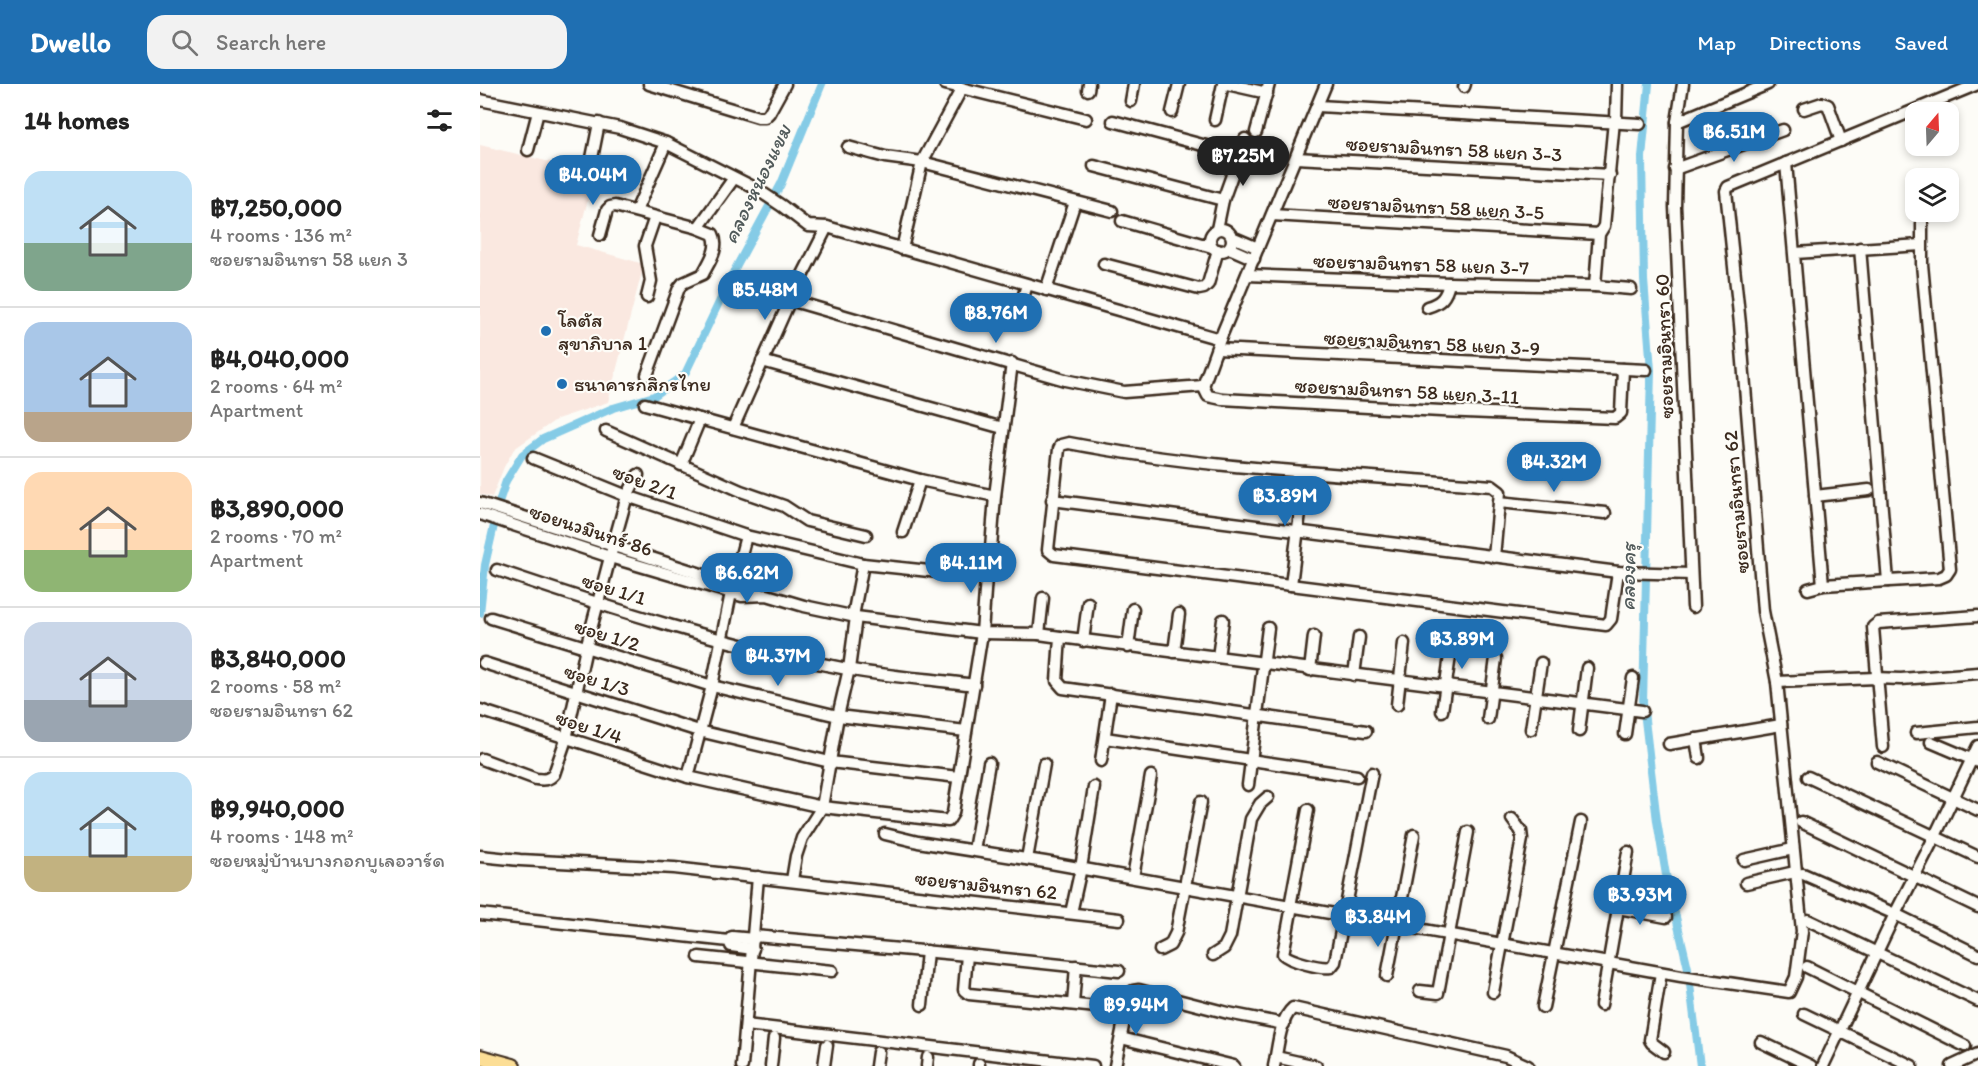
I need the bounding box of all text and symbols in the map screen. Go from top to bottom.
search box [147,15,567,69]
text: Dwello [30,25,111,59]
icon: search [168,26,201,59]
text: Search here [216,29,326,56]
text: Map [1698,30,1736,55]
text: Directions [1769,30,1861,55]
text: Saved [1894,30,1948,55]
north arrow [1905,102,1959,156]
map controls [1905,102,1959,222]
text: 14 homes [24,104,130,136]
icon: filters [423,104,456,137]
pin: ฿6.51M [1685,112,1783,163]
water label: คลองหนองแขม [717,119,797,247]
text: ฿6.51M [1702,119,1766,143]
street label: ซอยรามอินทรา 58 แยก 3-3 [1345,131,1563,167]
pin: ฿7.25M [1194,136,1292,187]
text: ฿7.25M [1211,143,1275,167]
pin: ฿4.04M [544,155,642,206]
text: ฿4.04M [558,162,628,186]
button: layers [1905,168,1959,222]
street label: ซอยรามอินทรา 58 แยก 3-5 [1327,189,1545,225]
text: ฿7,250,000 [210,191,342,223]
icon: home [72,195,144,267]
text: 4 rooms · 136 m² [210,223,352,247]
text: ซอยรามอินทรา 58 แยก 3 [210,247,408,271]
street label: ซอยรามอินทรา 58 แยก 3-7 [1313,248,1529,280]
pin: ฿5.48M [716,270,814,321]
street label: ซอยรามอินทรา 60 [1649,273,1679,419]
text: ฿5.48M [732,277,798,301]
pin: ฿8.76M [947,293,1045,344]
text: ฿8.76M [964,300,1028,324]
place label: โลตัส สุขาภิบาล 1 [557,308,647,356]
marker: โลตัส สุขาภิบาล 1 [539,324,553,338]
street label: ซอยรามอินทรา 58 แยก 3-9 [1323,325,1541,361]
text: ฿4,040,000 [210,342,349,374]
icon: home [72,346,144,418]
place label: ธนาคารกสิกรไทย [574,372,711,396]
street label: ซอยรามอินทรา 58 แยก 3-11 [1294,373,1520,409]
text: 2 rooms · 64 m² [210,374,342,398]
marker: ธนาคารกสิกรไทย [555,377,569,391]
text: Apartment [210,398,303,422]
street label: ซอยรามอินทรา 62 [1718,429,1754,574]
pin: ฿4.32M [1505,442,1603,493]
text: ฿4.32M [1521,449,1587,473]
street label: ซอย 2/1 [609,459,681,505]
pin: ฿3.89M [1236,476,1334,527]
text: ฿3.89M [1252,483,1318,507]
text: ฿3,890,000 [210,492,344,524]
icon: home [72,496,144,568]
street label: ซอยนวมินทร์ 86 [526,499,656,561]
text: 2 rooms · 70 m² [210,524,342,548]
water label: คลองครุ [1614,541,1643,611]
pin: ฿4.11M [922,543,1020,594]
text: Apartment [210,548,303,572]
text: ฿4.11M [939,550,1003,574]
pin: ฿6.62M [698,553,796,604]
text: ฿6.62M [715,560,779,584]
street label: ซอย 1/1 [579,568,649,610]
street label: ซอย 1/2 [571,614,643,656]
pin: ฿3.89M [1413,619,1511,670]
text: ฿3.89M [1429,626,1495,650]
pin: ฿4.37M [729,636,827,687]
text: ฿3,840,000 [210,642,346,674]
text: ฿4.37M [745,643,811,667]
icon: home [72,646,144,718]
street label: ซอย 1/3 [561,659,633,701]
text: 2 rooms · 58 m² [210,674,341,698]
text: ซอยรามอินทรา 62 [210,698,353,722]
street label: ซอย 1/4 [553,705,625,749]
text: ฿9,940,000 [210,792,345,824]
icon: home [72,796,144,868]
text: 4 rooms · 148 m² [210,824,354,848]
text: ซอยหมู่บ้านบางกอกบูเลอวาร์ด [210,848,445,872]
street label: ซอยรามอินทรา 62 [914,866,1059,904]
pin: ฿3.93M [1591,875,1689,926]
text: ฿3.93M [1608,882,1672,906]
pin: ฿3.84M [1329,897,1427,948]
text: ฿3.84M [1345,904,1411,928]
pin: ฿9.94M [1087,985,1185,1036]
text: ฿9.94M [1103,992,1169,1016]

